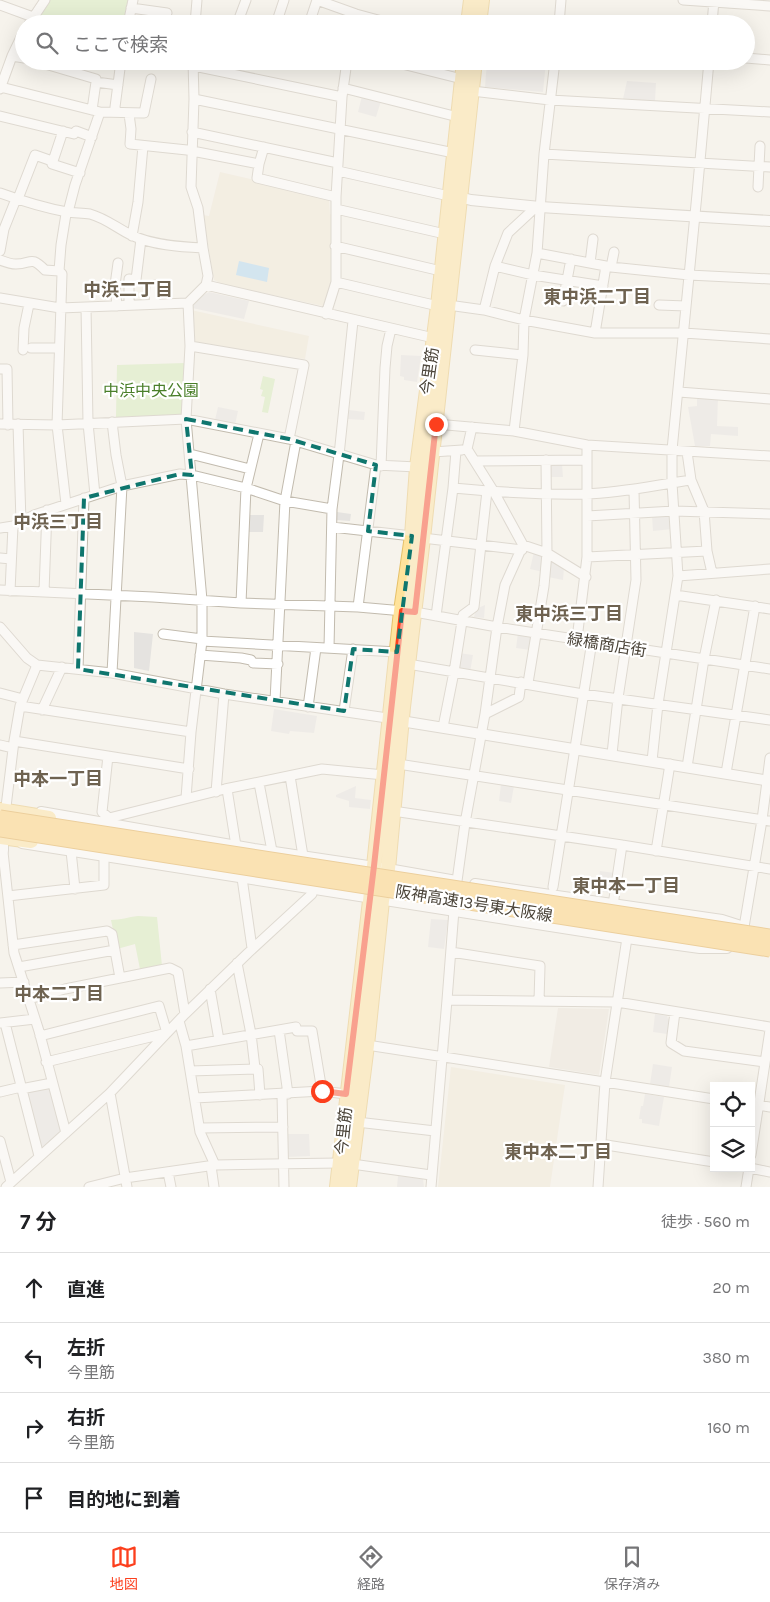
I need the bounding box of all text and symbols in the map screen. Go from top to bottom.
search box [15,15,755,70]
icon: search [33,29,61,57]
text: ここで検索 [73,34,168,56]
district label: 中浜二丁目 [83,279,173,301]
district label: 東中浜二丁目 [543,286,651,308]
street label: 今里筋 [417,346,442,396]
park label: 中浜中央公園 [103,381,199,400]
route end [425,413,448,436]
district label: 中浜三丁目 [13,511,103,533]
district label: 東中浜三丁目 [515,603,623,625]
street label: 緑橋商店街 [566,629,648,660]
district label: 中本一丁目 [13,768,103,790]
district label: 東中本一丁目 [572,875,680,897]
street label: 阪神高速13号東大阪線 [394,882,554,925]
district label: 中本二丁目 [14,983,104,1005]
route start [311,1080,334,1103]
map controls [710,1082,755,1172]
button: locate [710,1082,755,1127]
street label: 今里筋 [332,1106,355,1156]
button: layers [710,1127,755,1172]
district label: 東中本二丁目 [504,1141,612,1163]
text: 7 分 [20,1210,57,1234]
text: 徒歩 · 560 m [661,1212,750,1231]
icon: ahead [20,1274,48,1302]
text: 20 m [712,1278,750,1297]
text: 直進 [67,1279,105,1301]
text: 左折 [67,1337,105,1359]
icon: left [20,1344,48,1372]
text: 380 m [702,1348,750,1367]
text: 今里筋 [67,1363,115,1382]
text: 右折 [67,1407,105,1429]
icon: right [20,1414,48,1442]
text: 160 m [707,1418,750,1437]
text: 今里筋 [67,1433,115,1452]
icon: arrive [20,1484,48,1512]
text: 目的地に到着 [67,1489,181,1511]
tab: 地図 [110,1543,138,1593]
tab: 経路 [357,1543,385,1593]
tab: 保存済み [604,1543,660,1593]

